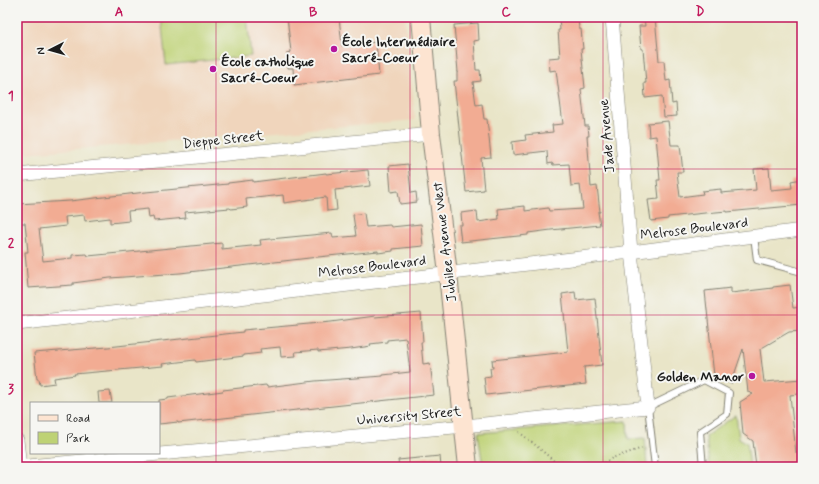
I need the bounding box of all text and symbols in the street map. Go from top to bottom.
text: A [115,4,123,21]
text: B [309,4,318,21]
text: C [501,4,511,21]
text: D [696,4,705,21]
north arrow [30,30,70,70]
place label: École Intermédiaire Sacré-Coeur [342,33,455,67]
marker: École Intermédiaire Sacré-Coeur [329,44,339,54]
text: N [34,47,48,55]
place label: École catholique Sacré-Coeur [221,53,314,87]
marker: École catholique Sacré-Coeur [208,64,218,74]
text: 1 [8,88,14,105]
street label: Jade Avenue [595,98,619,174]
street label: Dieppe Street [182,127,265,153]
street label: Jubilee Avenue West [429,181,461,303]
street label: Melrose Boulevard [639,213,749,245]
text: 2 [8,235,15,252]
street label: Melrose Boulevard [317,251,427,283]
place label: Golden Manor [657,368,744,386]
marker: Golden Manor [747,371,757,381]
text: 3 [8,381,14,398]
legend [30,402,160,454]
street label: University Street [356,402,463,430]
text: Road [66,411,90,427]
text: Park [66,431,90,447]

